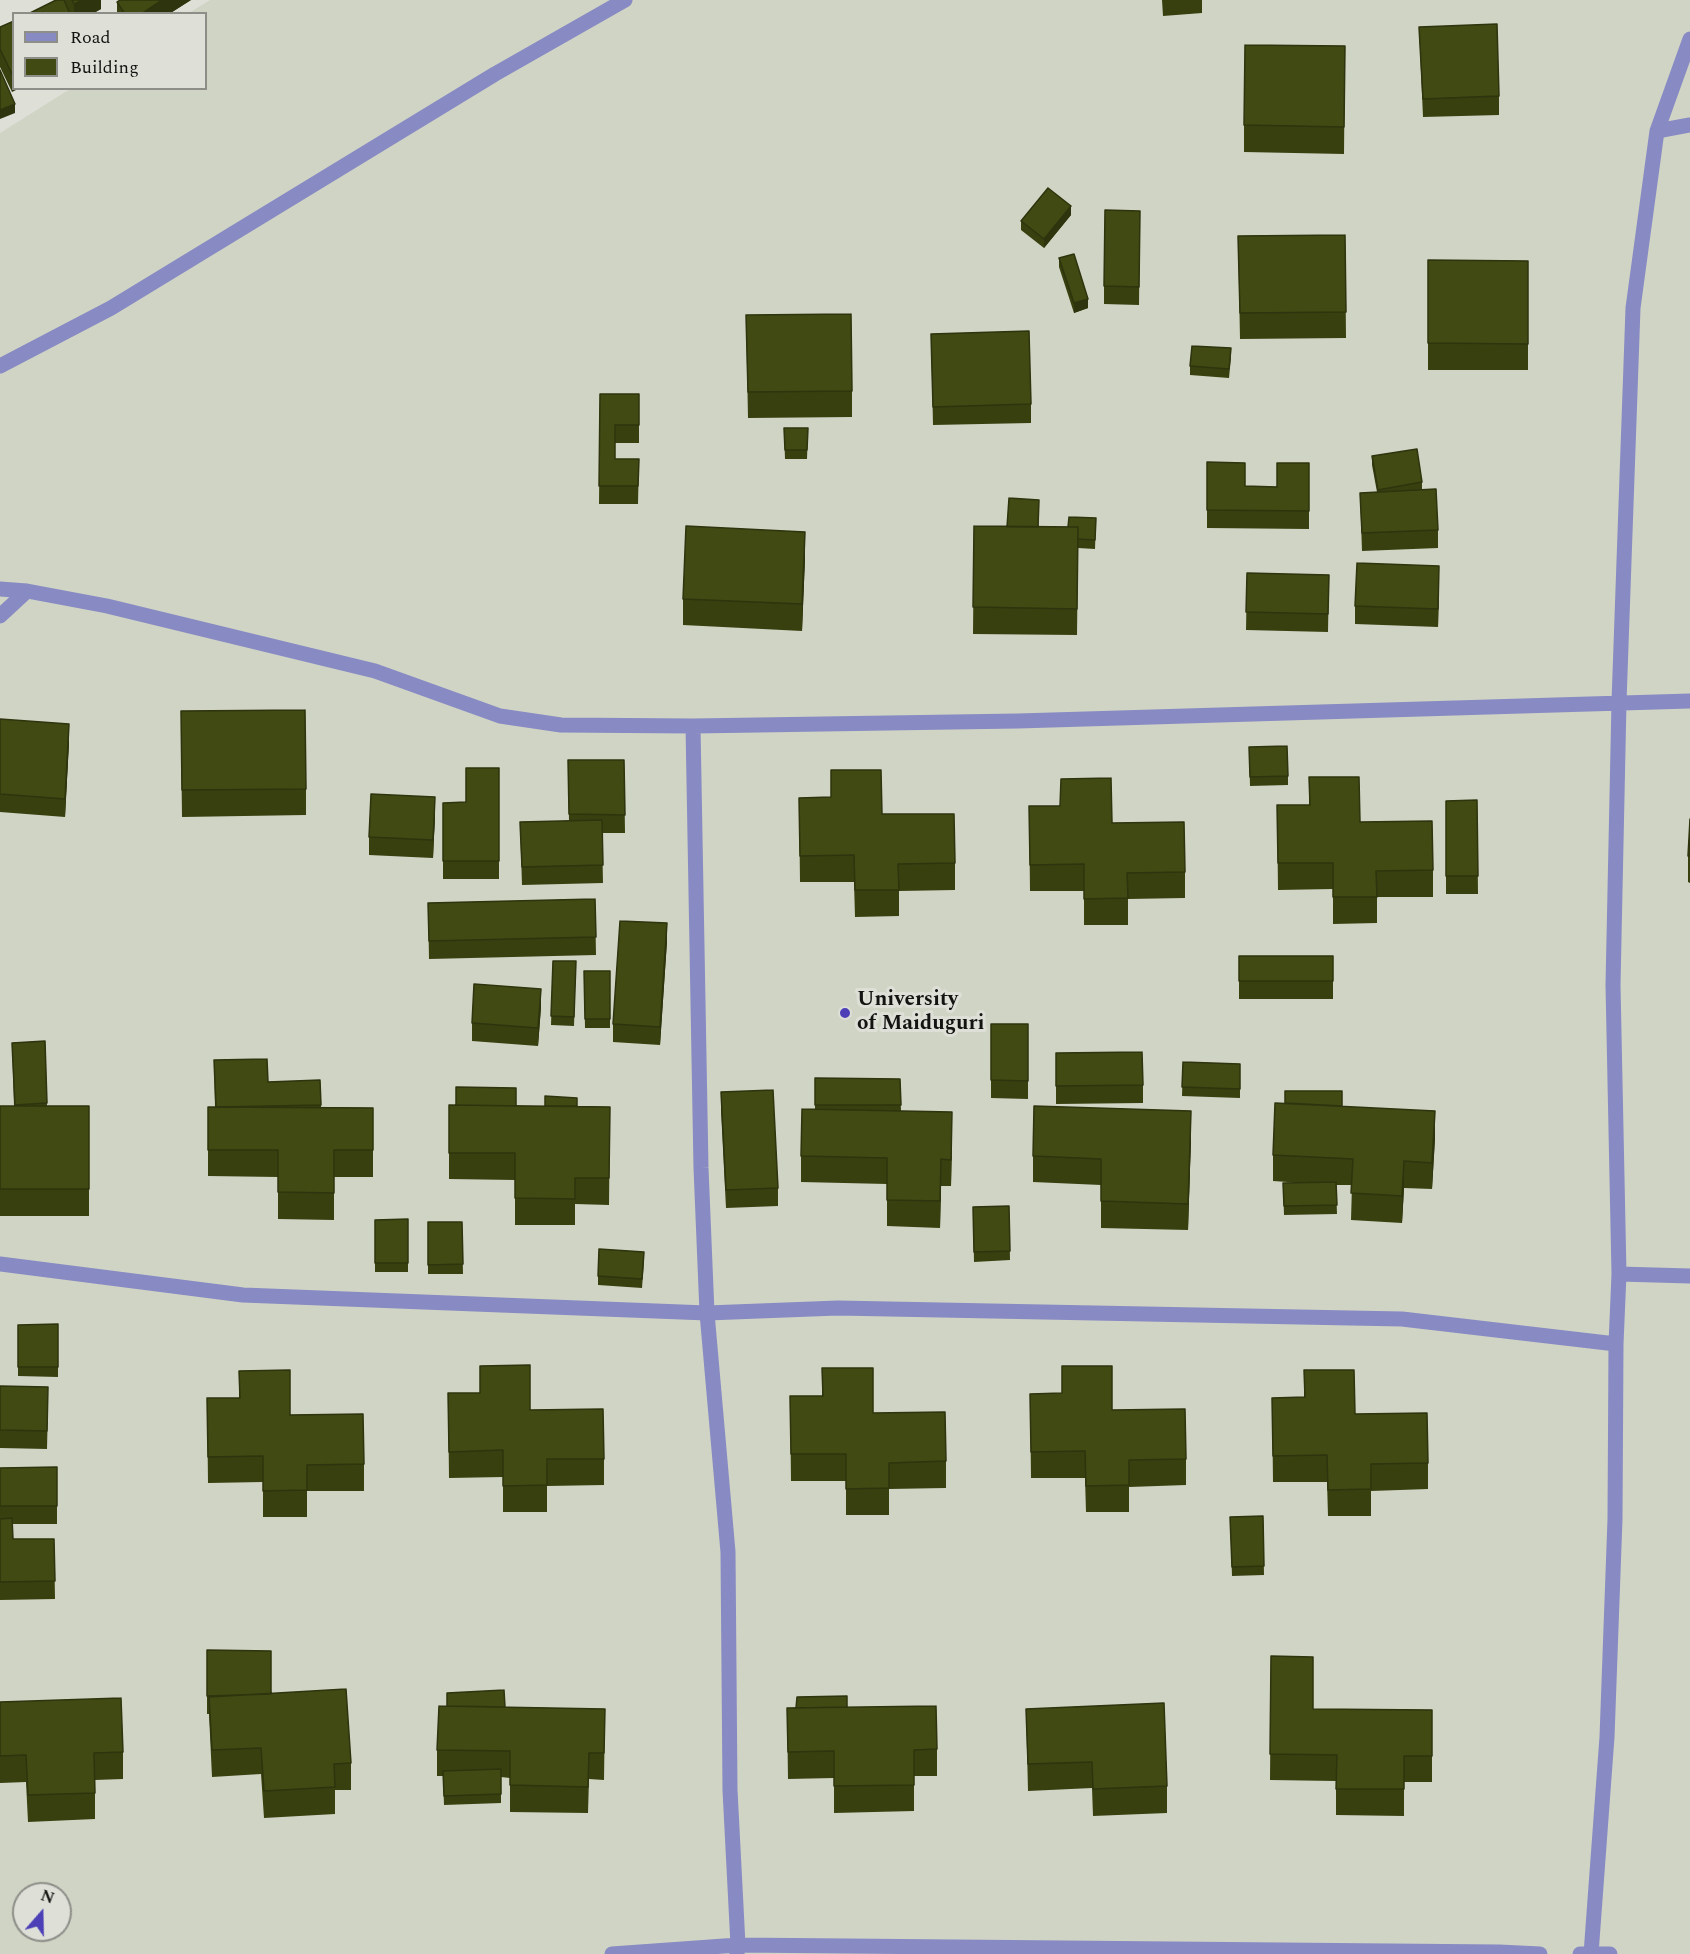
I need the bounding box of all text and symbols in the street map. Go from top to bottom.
legend [12,12,207,90]
text: Road [70,24,111,51]
text: Building [70,54,139,81]
place label: University of Maiduguri [857,988,984,1038]
marker: University of Maiduguri [838,1006,852,1020]
north arrow [12,1882,72,1942]
text: N [37,1883,58,1910]

